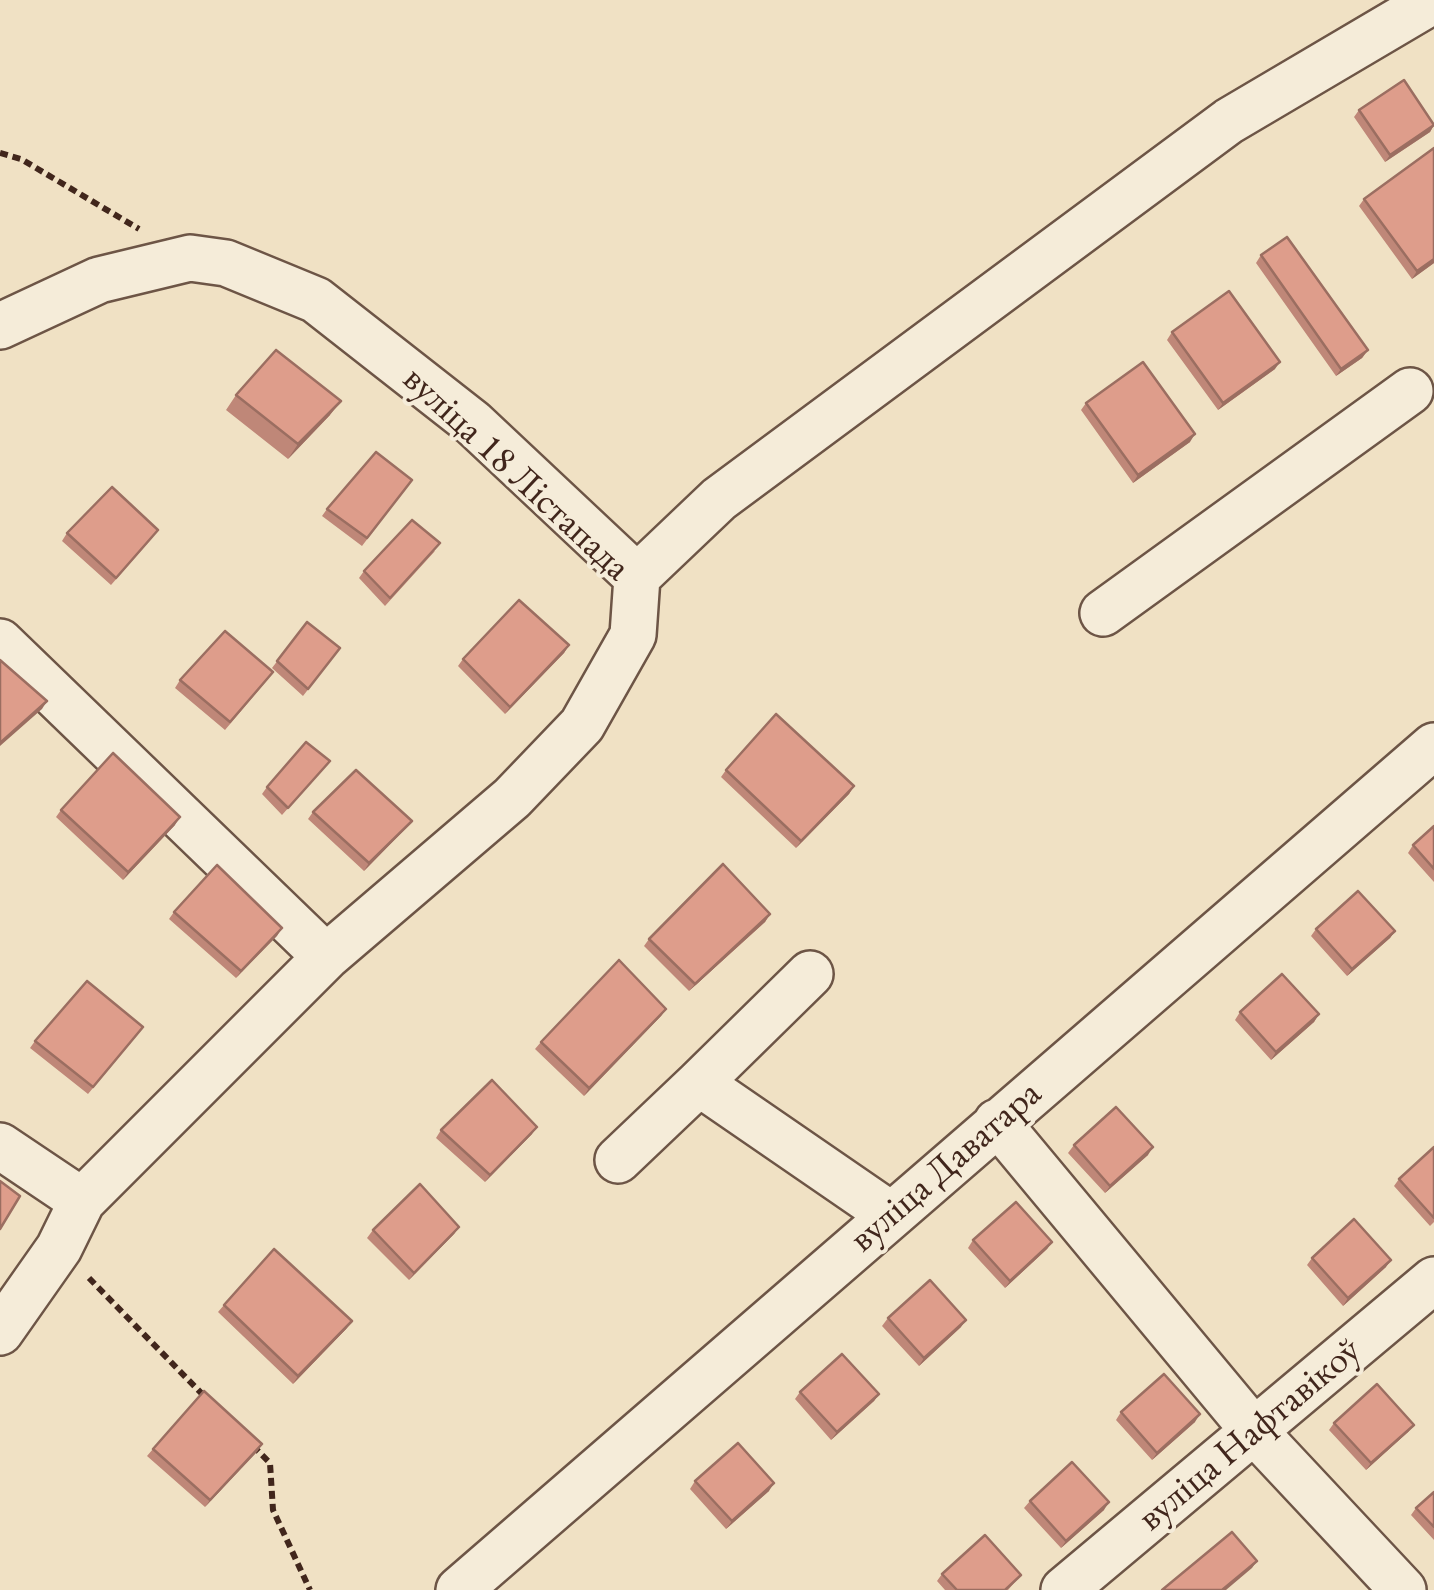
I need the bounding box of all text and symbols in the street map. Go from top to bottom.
street label: вуліца 18 Лістапада [393,357,639,591]
street label: вуліца Даватара [841,1071,1051,1263]
street label: вуліца Нафтавікоў [1129,1328,1371,1542]

